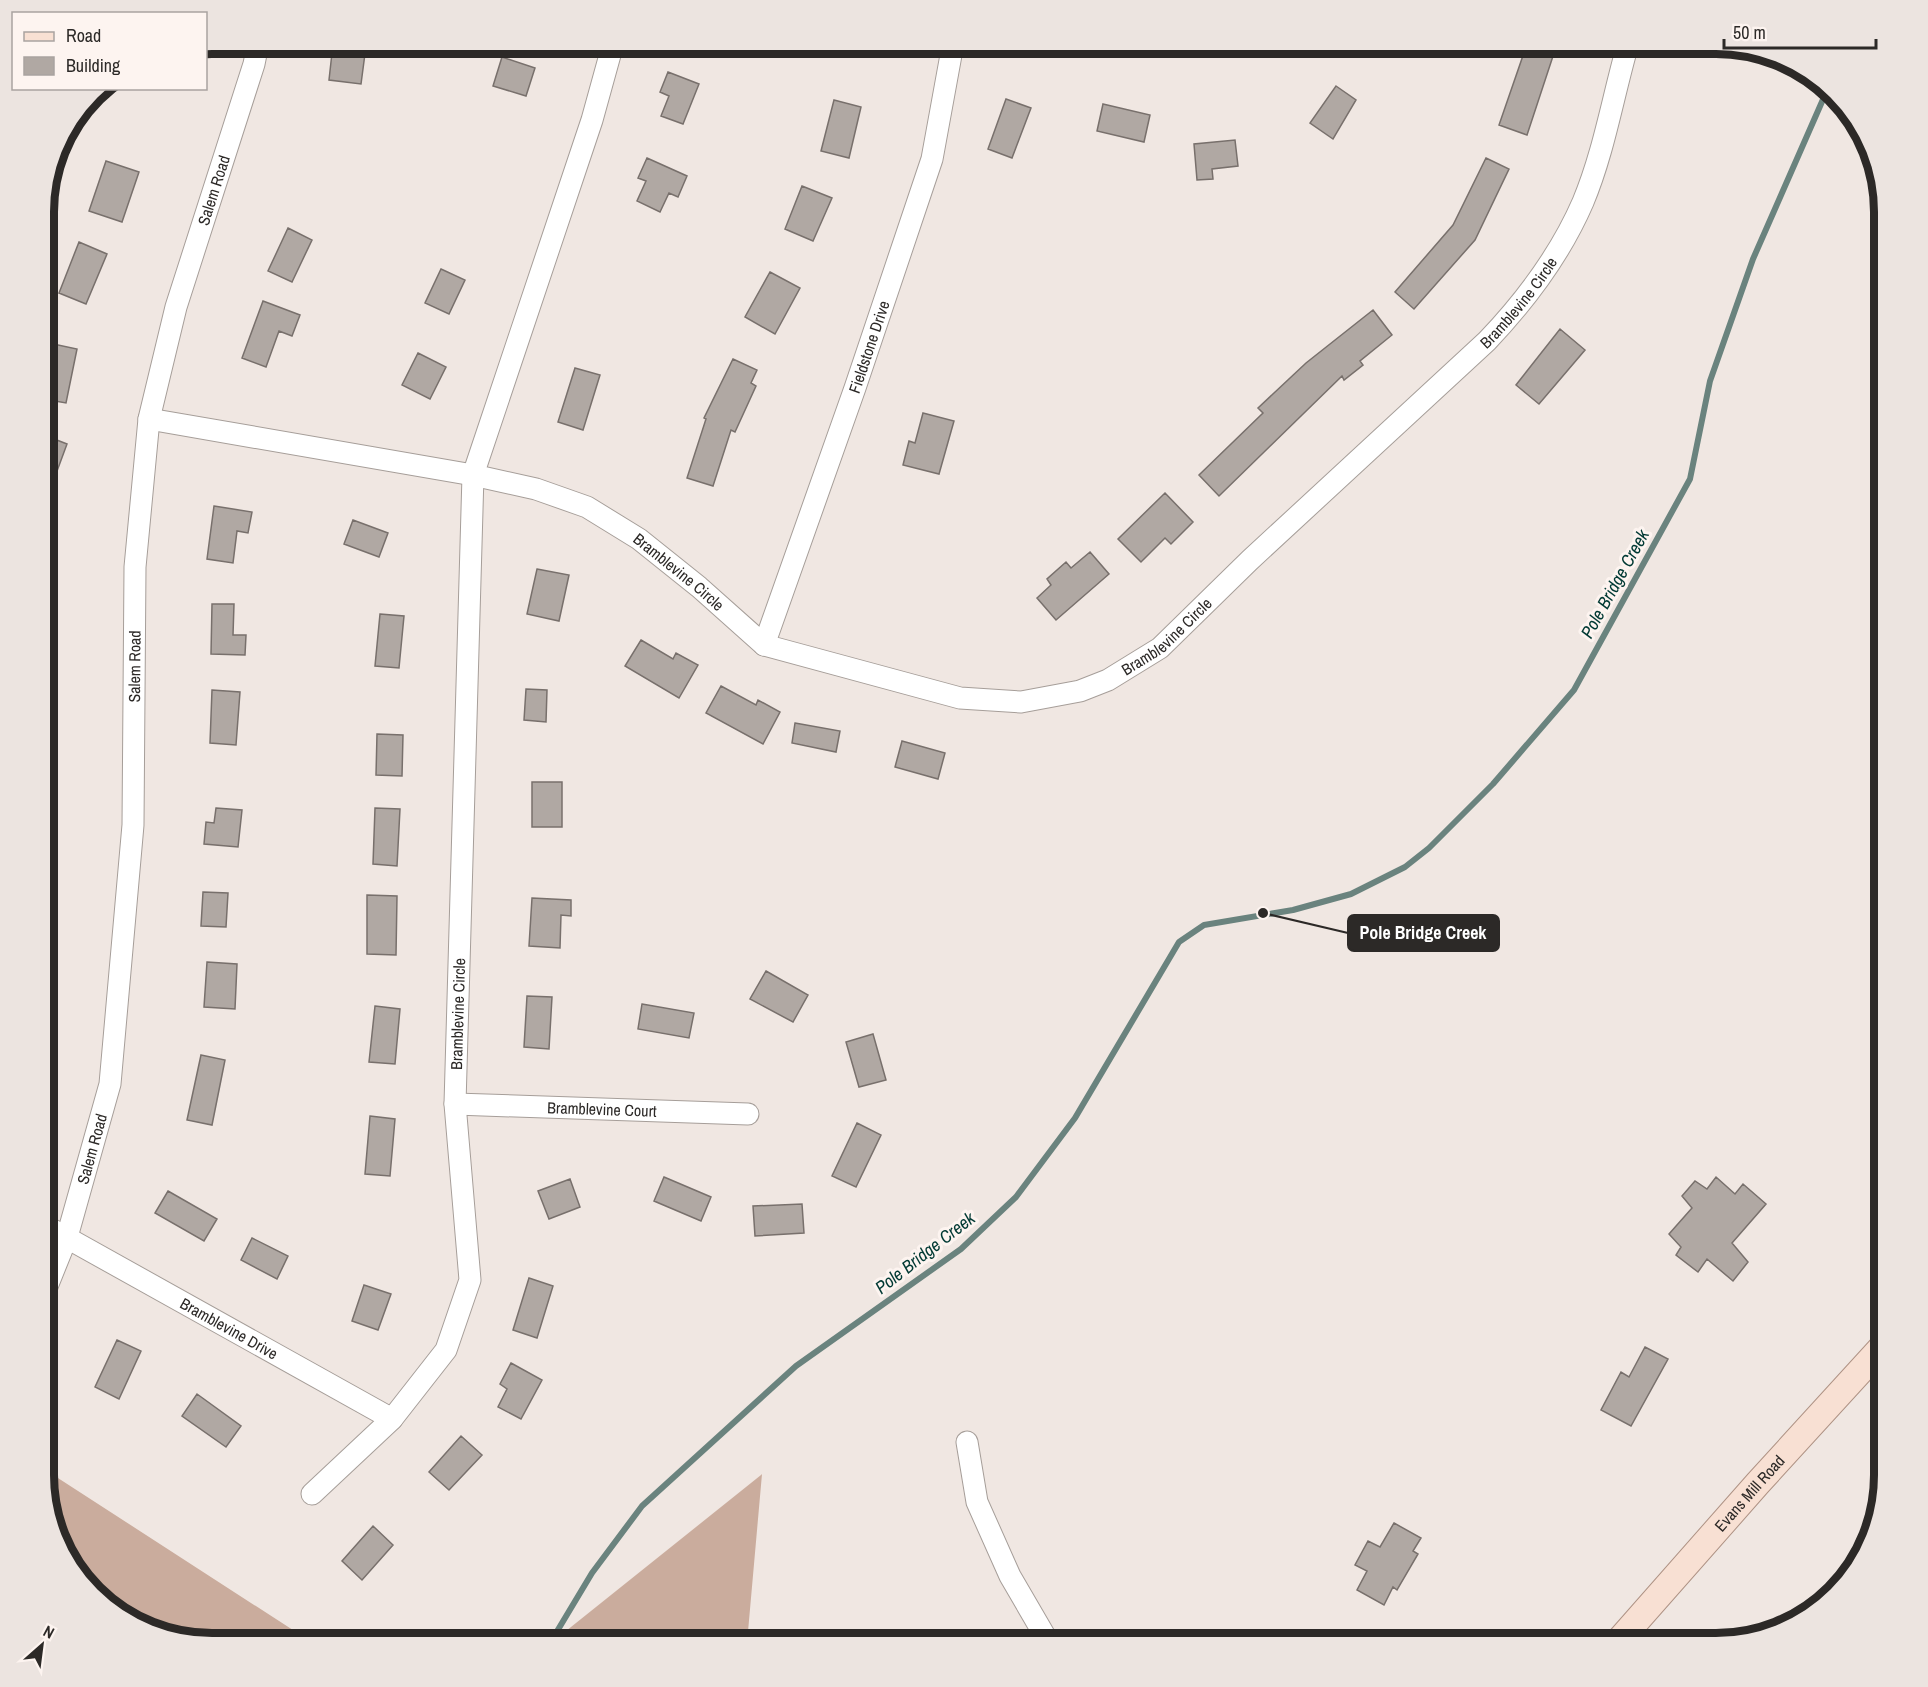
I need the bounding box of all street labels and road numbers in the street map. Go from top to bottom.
street label: Salem Road [192,152,235,228]
street label: Bramblevine Circle [1475,253,1562,353]
street label: Fieldstone Drive [843,298,895,396]
street label: Bramblevine Circle [629,528,729,616]
street label: Bramblevine Circle [1117,593,1216,680]
street label: Salem Road [123,630,146,703]
street label: Bramblevine Circle [445,958,470,1070]
street label: Bramblevine Court [547,1096,657,1122]
street label: Salem Road [71,1111,112,1187]
street label: Bramblevine Drive [176,1292,282,1364]
street label: Evans Mill Road [1709,1450,1789,1536]

